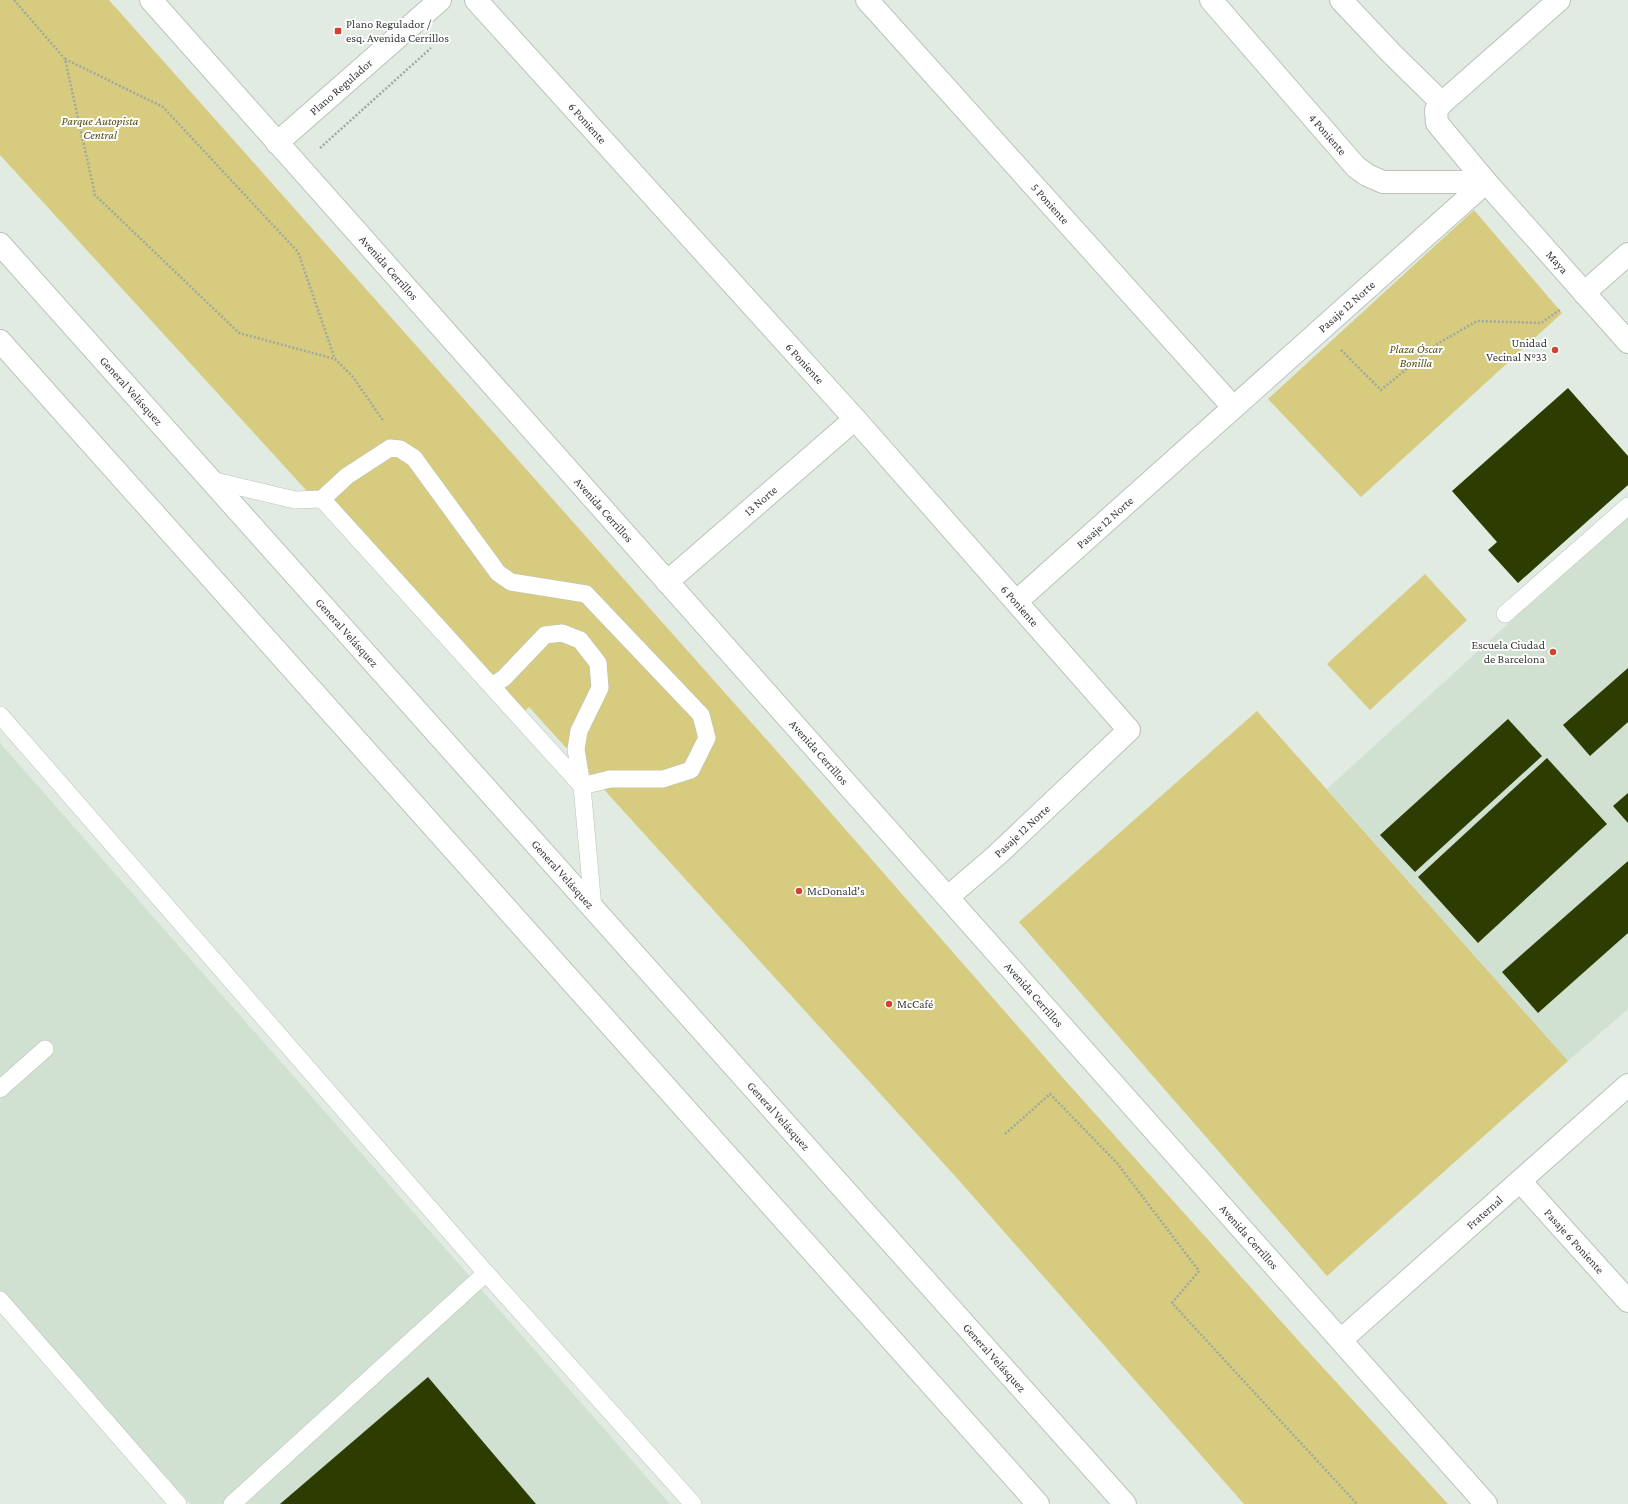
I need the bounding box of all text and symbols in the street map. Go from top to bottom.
place label: Plano Regulador / esq. Avenida Cerrillos [346,17,449,45]
marker: Plano Regulador / esq. Avenida Cerrillos [333,26,343,36]
street label: Plano Regulador [307,55,376,118]
street label: 6 Poniente [565,100,610,147]
street label: 4 Poniente [1306,111,1350,158]
park label: Parque Autopista Central [62,114,139,142]
street label: 5 Poniente [1028,180,1072,227]
street label: Avenida Cerrillos [356,232,421,303]
street label: Maya [1543,248,1571,277]
street label: Pasaje 12 Norte [1315,278,1378,335]
place label: Unidad Vecinal N°33 [1486,336,1548,364]
street label: 6 Poniente [783,340,827,387]
park label: Plaza Óscar Bonilla [1390,342,1443,370]
marker: Unidad Vecinal N°33 [1550,345,1560,355]
street label: General Velásquez [97,354,166,428]
street label: Avenida Cerrillos [571,475,636,546]
street label: 13 Norte [741,483,780,519]
street label: Pasaje 12 Norte [1074,493,1136,551]
street label: 6 Poniente [998,582,1042,629]
street label: General Velásquez [313,595,381,670]
place label: Escuela Ciudad de Barcelona [1471,638,1546,666]
marker: Escuela Ciudad de Barcelona [1548,647,1558,657]
street label: Avenida Cerrillos [786,717,851,788]
street label: Pasaje 12 Norte [991,802,1053,860]
street label: General Velásquez [528,837,597,912]
place label: McDonald's [807,884,865,898]
marker: McDonald's [794,886,804,896]
street label: Avenida Cerrillos [1001,959,1067,1030]
place label: McCafé [897,997,933,1011]
marker: McCafé [884,999,894,1009]
street label: General Velásquez [744,1079,813,1153]
street label: Fraternal [1463,1193,1506,1232]
street label: Avenida Cerrillos [1217,1202,1282,1273]
street label: Pasaje 6 Poniente [1541,1206,1607,1277]
street label: General Velásquez [960,1320,1029,1395]

